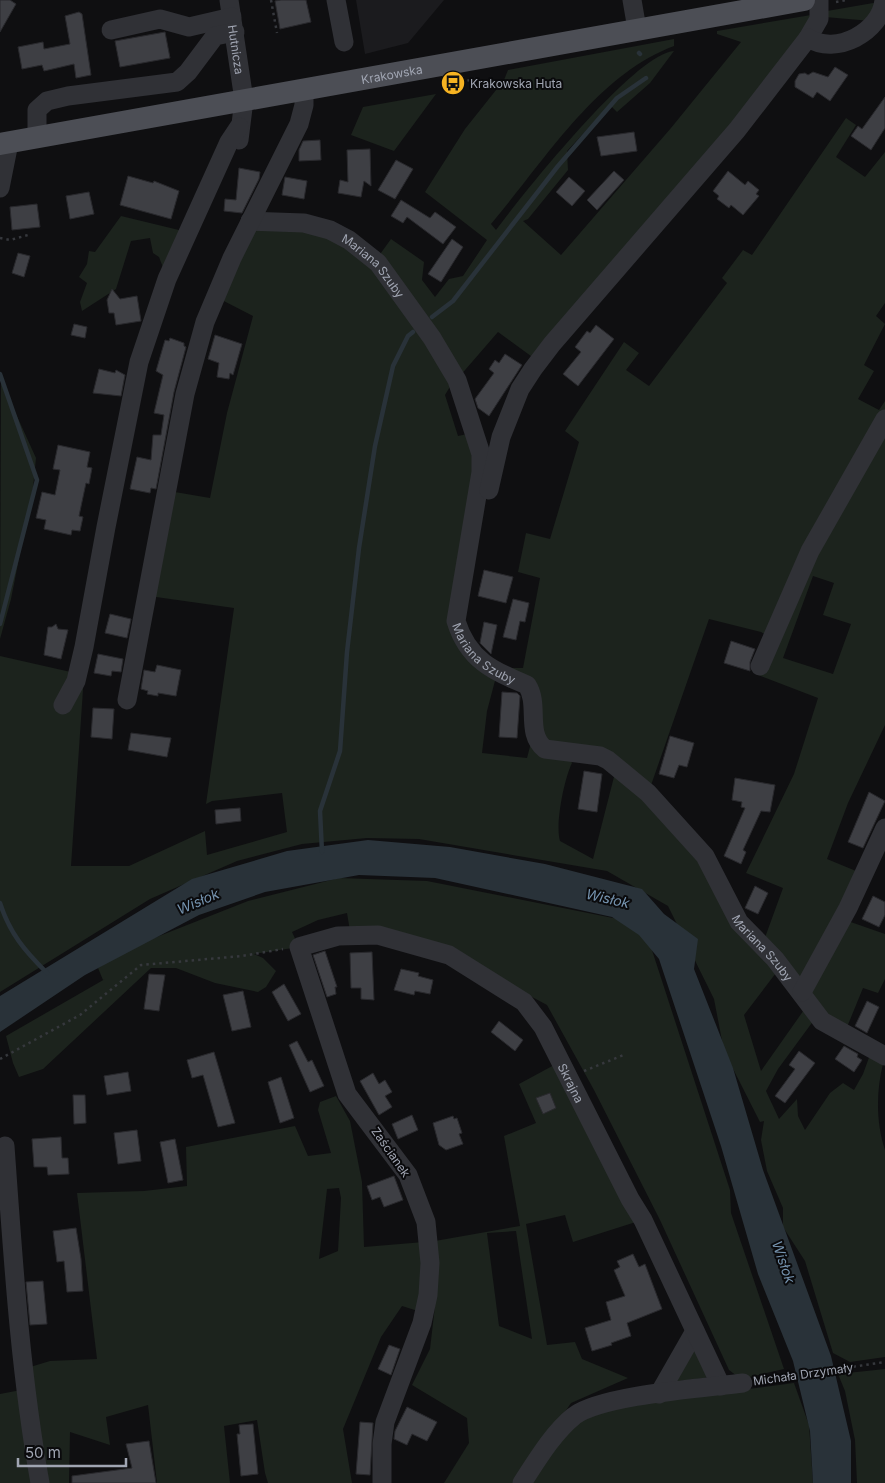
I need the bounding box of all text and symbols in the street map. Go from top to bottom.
street label: Hutnicza [225,24,248,75]
street label: Krakowska [360,61,424,87]
bus stop icon: Krakowska Huta [440,70,466,96]
place label: Krakowska Huta [470,76,562,91]
street label: Mariana Szuby [340,230,408,301]
street label: Mariana Szuby [450,621,518,687]
water label: Wisłok [174,884,222,917]
water label: Wisłok [585,885,632,911]
street label: Mariana Szuby [729,912,797,984]
street label: Skrajna [555,1061,588,1105]
street label: Zaścianek [368,1124,414,1180]
water label: Wisłok [769,1238,799,1286]
street label: Michała Drzymały [752,1360,854,1388]
scale bar [18,1436,125,1468]
text: 50 m [25,1443,61,1462]

